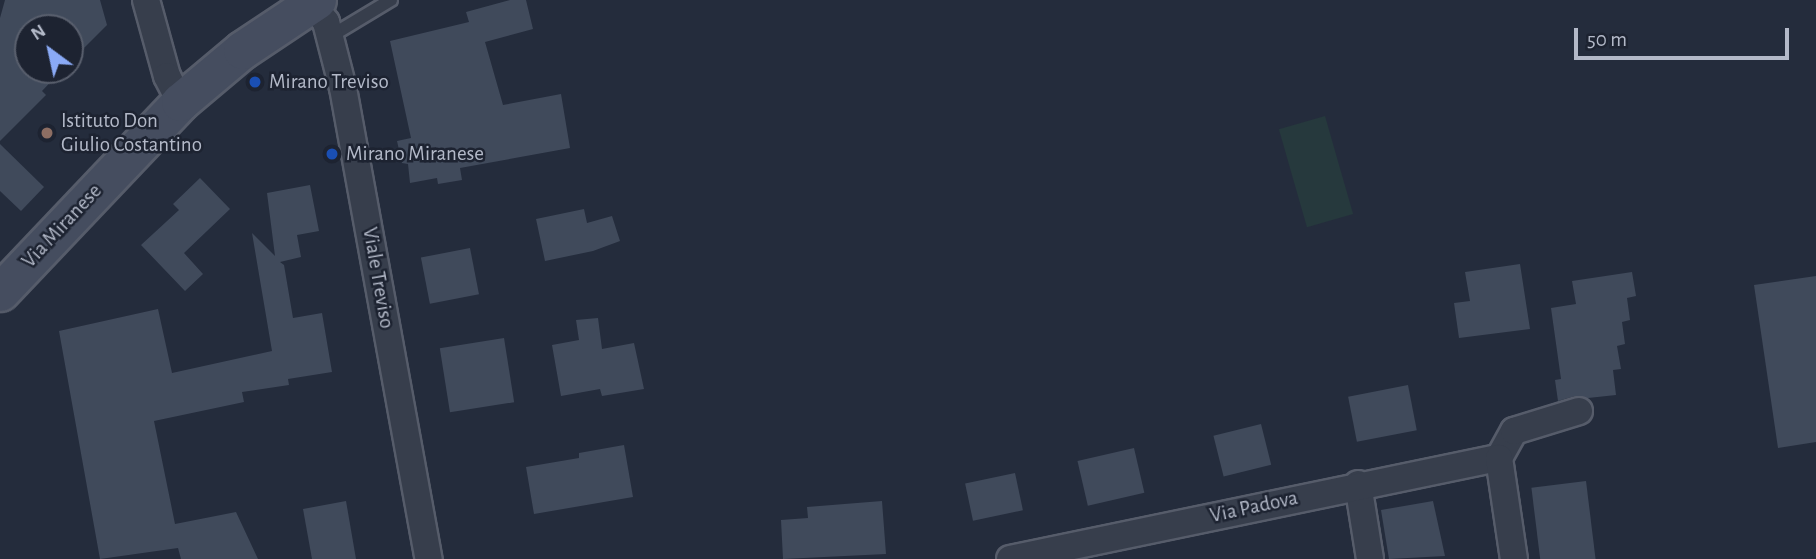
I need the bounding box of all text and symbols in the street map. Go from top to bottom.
north arrow [14,14,84,84]
scale bar [1578,14,1793,58]
text: N [28,21,49,44]
text: 50 m [1587,29,1627,50]
place label: Mirano Treviso [269,69,389,95]
marker: Mirano Treviso [247,74,263,90]
place label: Istituto Don Giulio Costantino [61,108,202,158]
marker: Istituto Don Giulio Costantino [39,125,55,141]
place label: Mirano Miranese [346,141,484,167]
marker: Mirano Miranese [324,146,340,162]
street label: Via Miranese [17,179,107,273]
street label: Viale Treviso [357,225,399,331]
street label: Via Padova [1208,485,1300,529]

